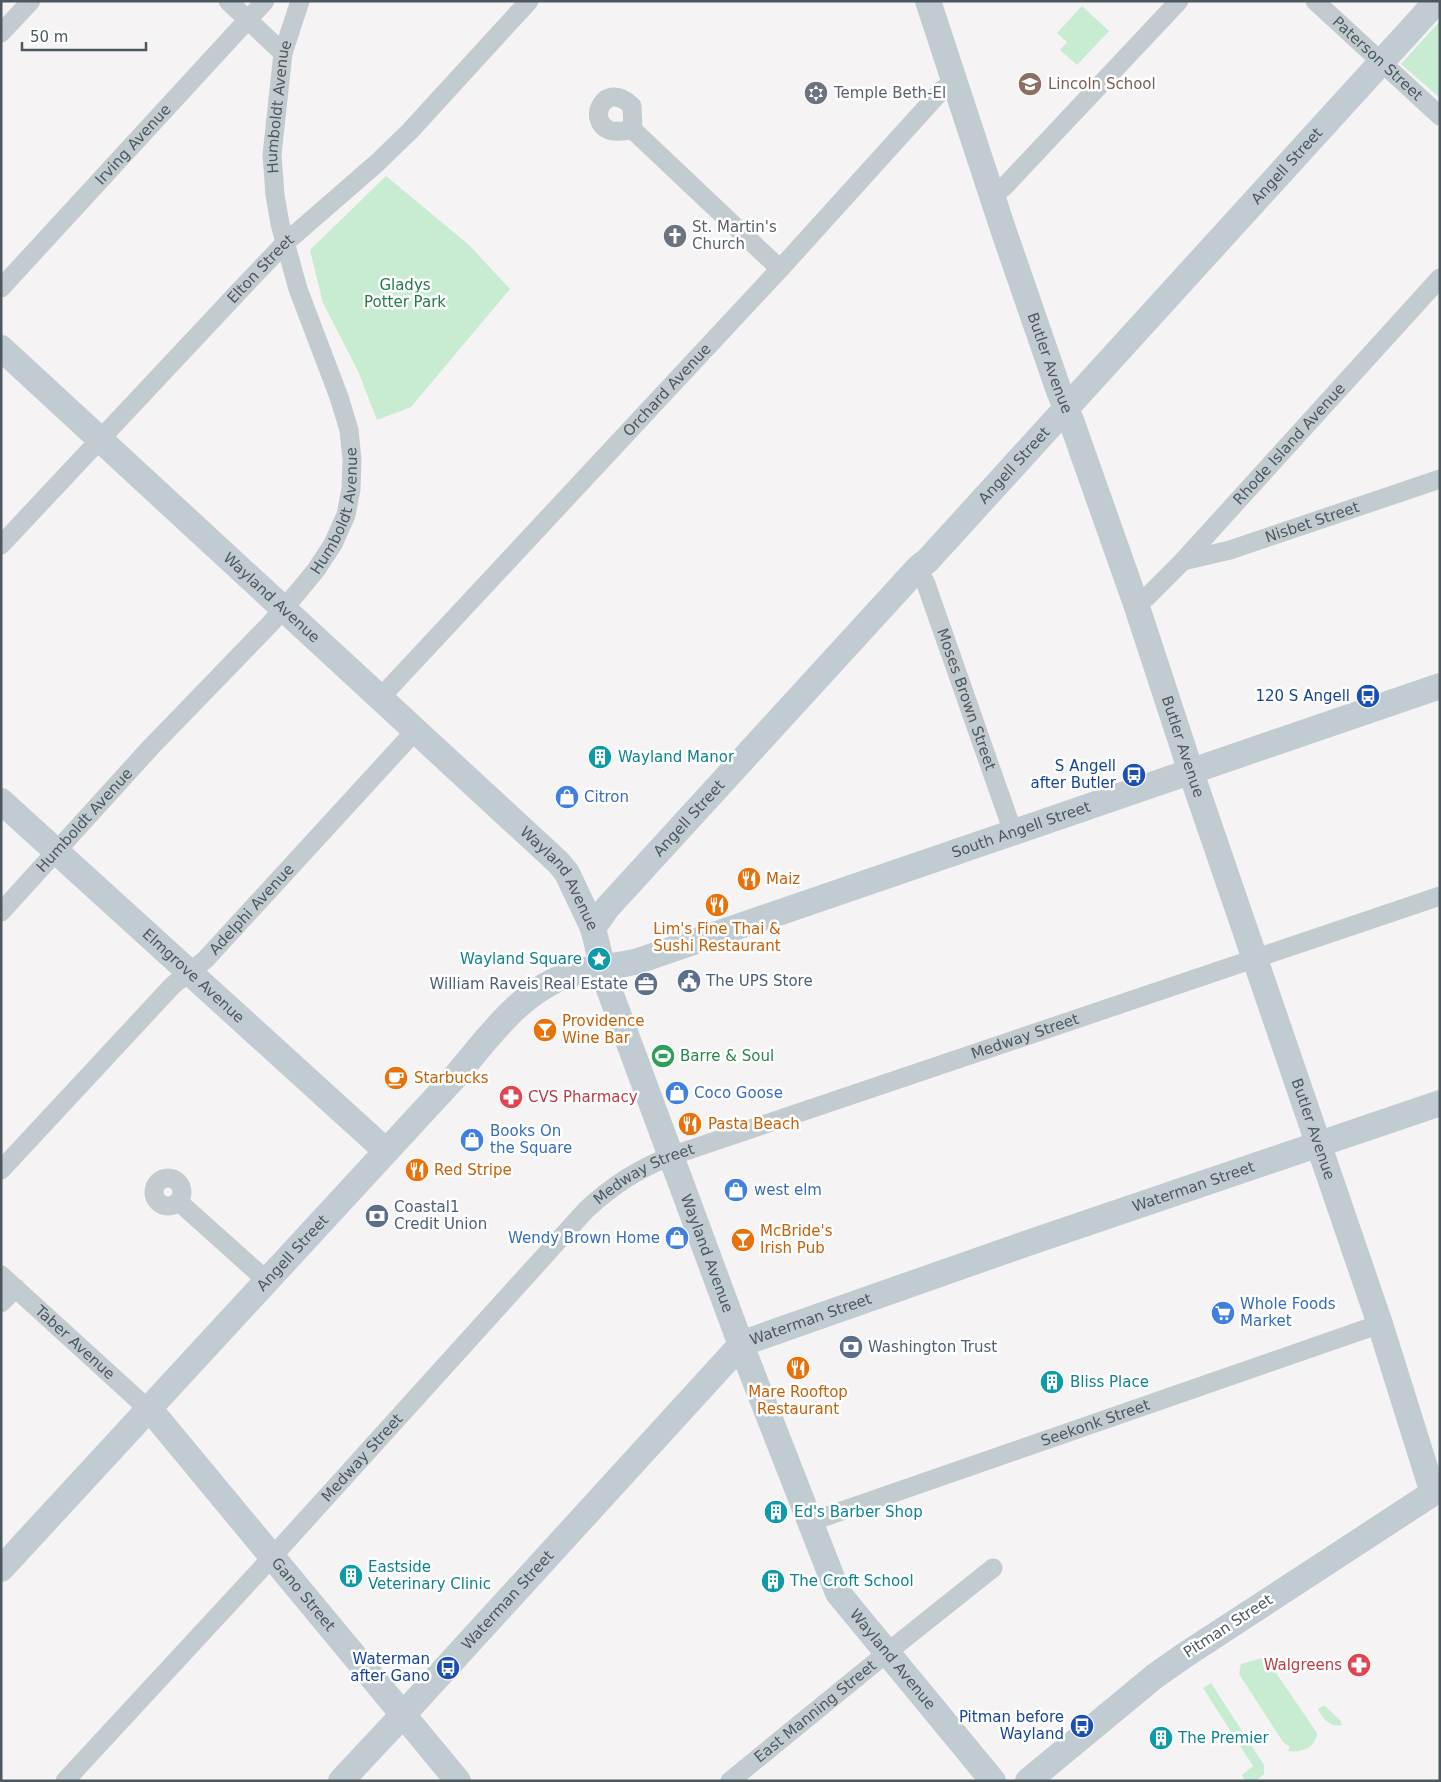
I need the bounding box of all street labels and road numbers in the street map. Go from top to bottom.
street label: Paterson Street [1329,13,1426,104]
street label: Humboldt Avenue [263,38,296,174]
street label: Irving Avenue [91,100,175,189]
street label: Angell Street [1247,124,1326,208]
street label: Elton Street [223,230,298,307]
street label: Butler Avenue [1024,310,1076,416]
street label: Orchard Avenue [619,340,715,440]
street label: Rhode Island Avenue [1230,379,1349,509]
street label: Angell Street [975,423,1054,507]
street label: Humboldt Avenue [307,446,361,578]
street label: Nisbet Street [1263,498,1362,546]
street label: Wayland Avenue [219,549,323,647]
street label: Moses Brown Street [933,626,1000,773]
street label: Butler Avenue [1158,693,1208,800]
street label: Humboldt Avenue [33,765,136,876]
street label: Angell Street [650,776,729,860]
street label: South Angell Street [949,798,1093,862]
street label: Wayland Avenue [516,823,602,933]
street label: Adelphi Avenue [205,860,298,958]
street label: Elmgrove Avenue [139,925,248,1027]
street label: Medway Street [969,1010,1081,1063]
street label: Butler Avenue [1288,1076,1339,1182]
street label: Medway Street [590,1140,697,1208]
street label: Waterman Street [1130,1158,1257,1216]
street label: Wayland Avenue [677,1192,737,1315]
street label: Angell Street [253,1211,332,1295]
street label: Waterman Street [747,1290,874,1349]
street label: Taber Avenue [31,1301,118,1383]
street label: Seekonk Street [1039,1396,1152,1450]
street label: Medway Street [318,1410,406,1505]
street label: Waterman Street [458,1547,558,1653]
street label: Gano Street [268,1554,339,1635]
street label: Pitman Street [1180,1590,1276,1661]
street label: Wayland Avenue [846,1605,939,1713]
street label: East Manning Street [751,1656,880,1766]

